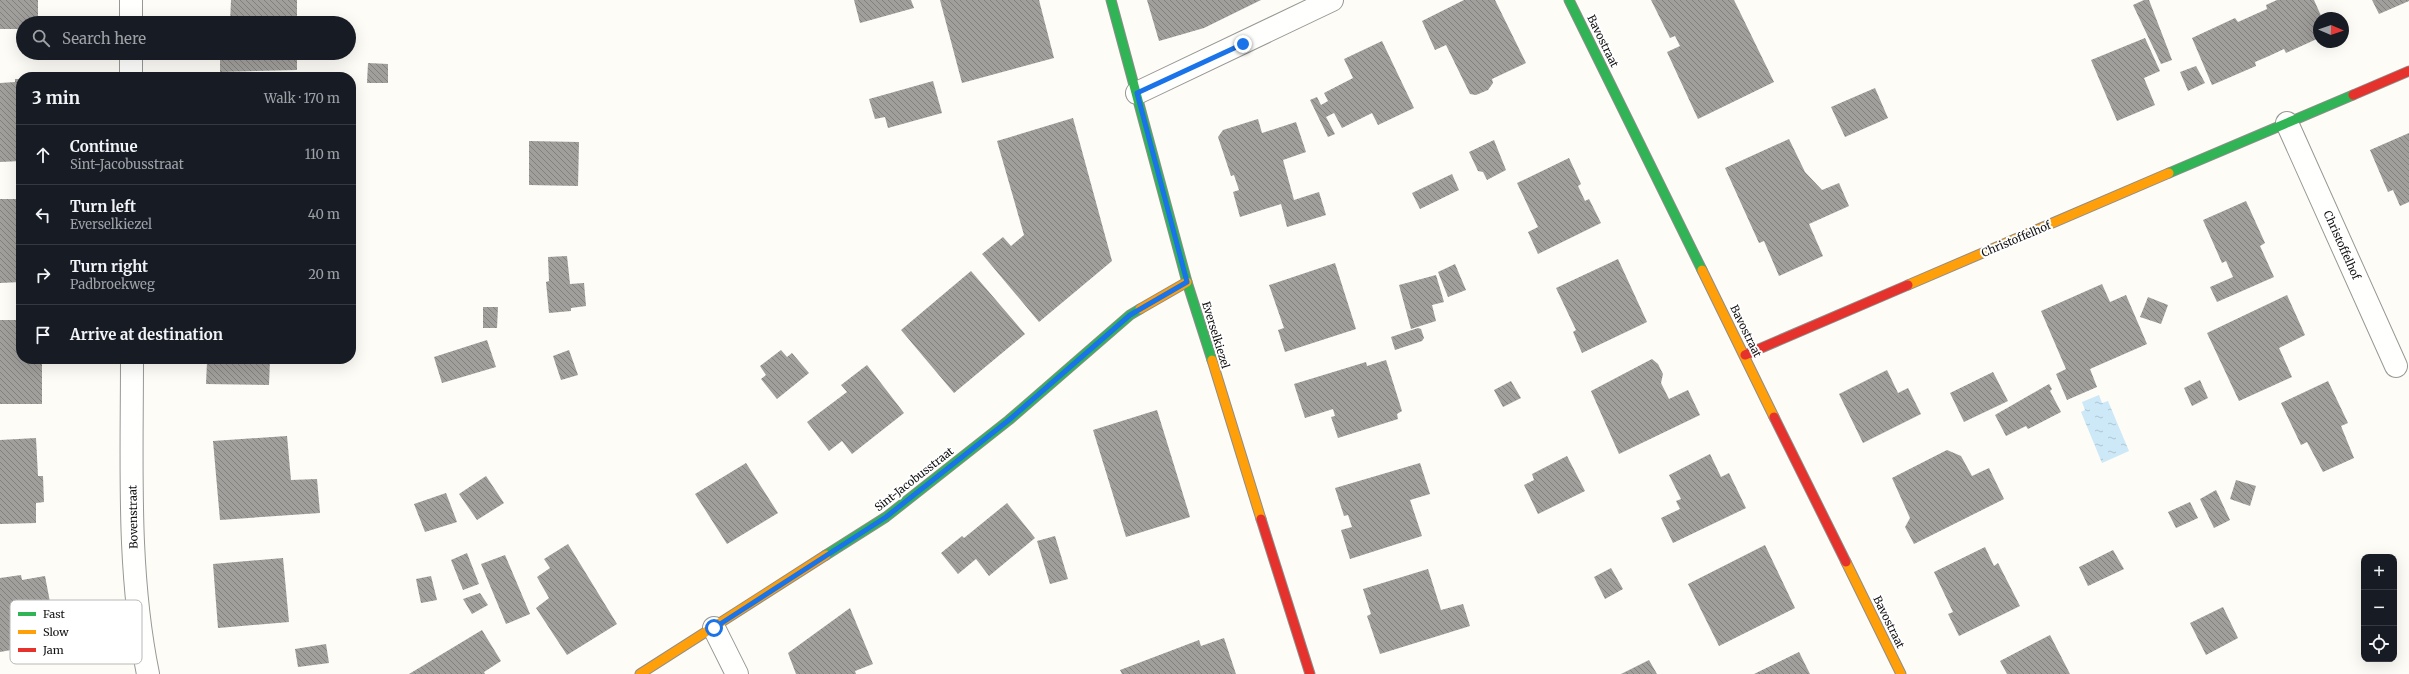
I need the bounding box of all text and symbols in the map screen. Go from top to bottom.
street label: Bavostraat [1584,12,1622,70]
north arrow [2313,12,2349,48]
search box [16,16,356,60]
icon: search [30,27,52,49]
text: Search here [62,29,146,48]
route end [1234,35,1252,53]
text: 3 min [32,87,80,109]
text: Walk · 170 m [264,90,340,107]
text: Continue [70,137,138,156]
icon: ahead [32,144,54,166]
text: 110 m [305,146,340,163]
text: Sint-Jacobusstraat [70,156,184,173]
text: Turn left [70,197,136,216]
icon: left [32,204,54,226]
text: 40 m [308,206,340,223]
street label: Christoffelhof [2321,208,2364,282]
text: Everselkiezel [70,216,152,233]
street label: Christoffelhof [1979,218,2054,260]
text: Turn right [70,257,148,276]
icon: right [32,264,54,286]
text: 20 m [308,266,340,283]
text: Padbroekweg [70,276,155,293]
street label: Everselkiezel [1199,300,1233,371]
street label: Bavostraat [1727,302,1765,360]
icon: arrive [32,324,54,346]
text: Arrive at destination [70,325,223,344]
street label: Sint-Jacobusstraat [872,443,957,514]
street label: Bovenstraat [125,484,141,549]
map controls [2361,554,2397,662]
button: + [2361,554,2397,590]
button: − [2361,590,2397,626]
street label: Bavostraat [1870,593,1908,651]
legend [10,600,142,664]
text: Fast [43,607,66,621]
route start [705,619,723,637]
text: Slow [43,625,69,639]
button: locate [2361,626,2397,662]
text: Jam [42,643,64,657]

